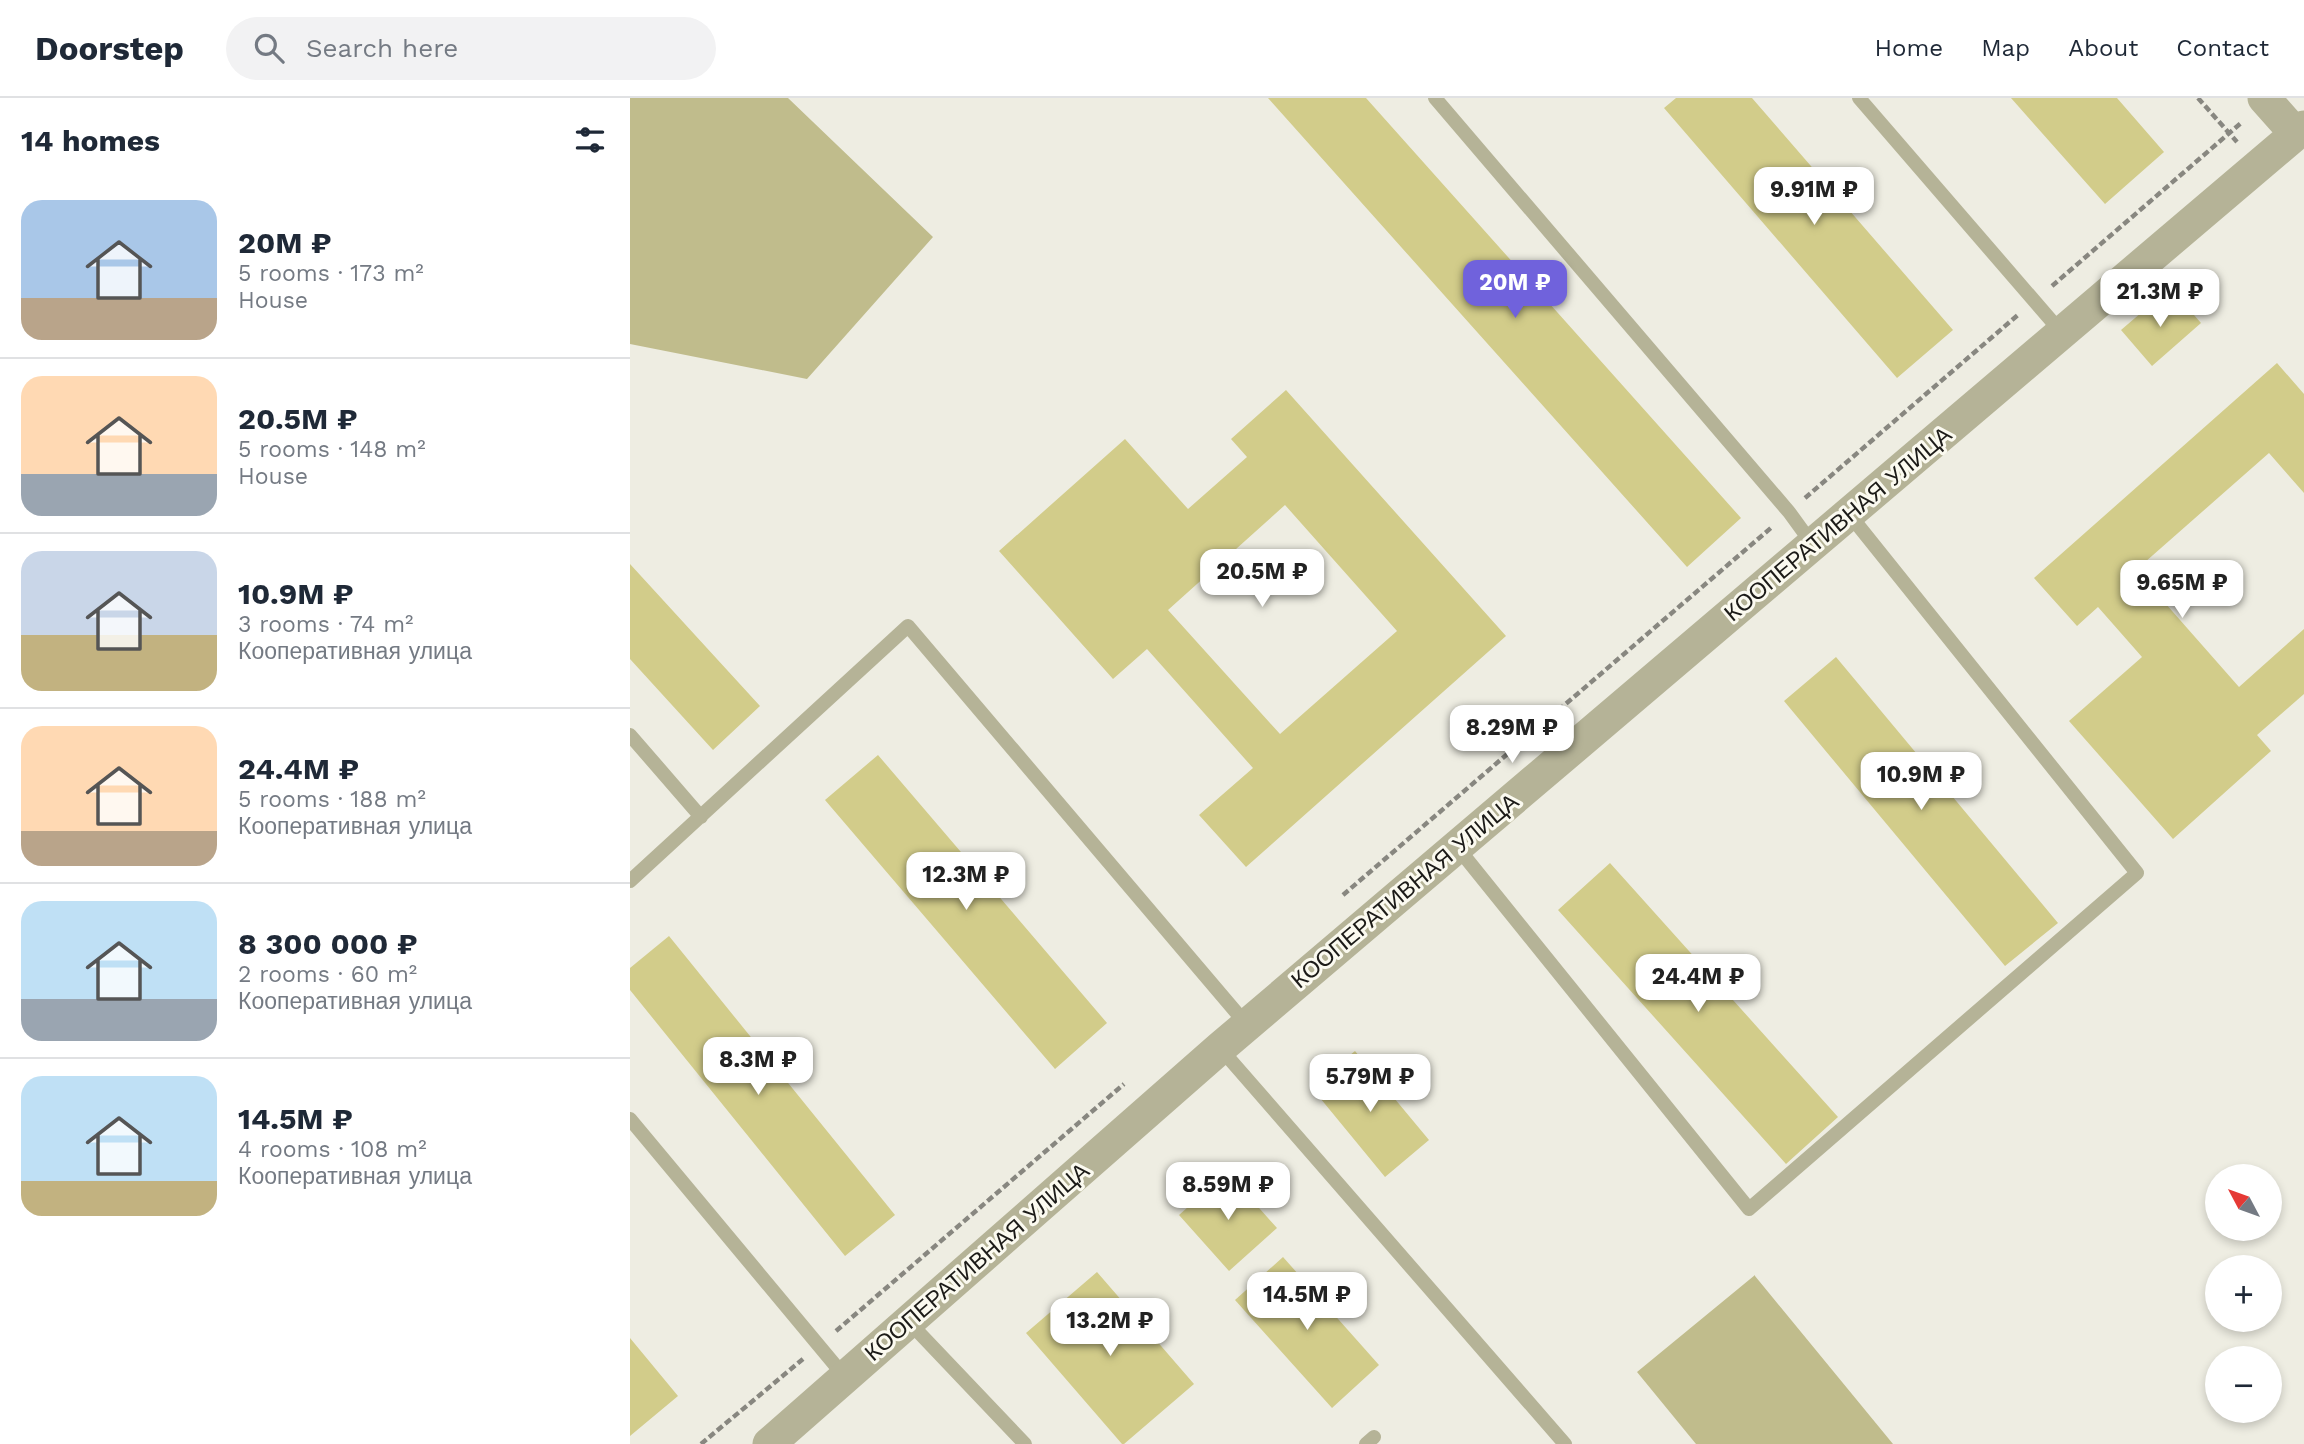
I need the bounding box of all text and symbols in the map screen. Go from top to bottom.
search box [226,17,716,80]
text: Doorstep [35,29,184,68]
icon: search [250,29,288,67]
text: Search here [306,33,458,63]
text: Home [1875,34,1943,62]
text: Map [1981,34,2030,62]
text: About [2068,34,2138,62]
text: Contact [2176,34,2269,62]
icon: filters [571,121,609,159]
text: 14 homes [21,123,160,158]
pin: 9.91M ₽ [1749,167,1879,227]
text: 9.91M ₽ [1770,176,1858,203]
text: 20M ₽ [238,225,332,260]
icon: home [77,228,161,312]
text: 5 rooms · 173 m² [238,260,424,287]
pin: 20M ₽ [1466,260,1564,320]
text: 20M ₽ [1479,269,1551,296]
pin: 21.3M ₽ [2095,270,2225,329]
text: 21.3M ₽ [2116,278,2204,305]
text: House [238,287,308,314]
text: 20.5M ₽ [238,401,358,436]
icon: home [77,404,161,488]
street label: КООПЕРАТИВНАЯ УЛИЦА [1719,421,1958,627]
text: 5 rooms · 148 m² [238,436,426,463]
text: House [238,463,308,490]
pin: 20.5M ₽ [1197,550,1327,609]
text: 20.5M ₽ [1216,558,1308,585]
pin: 9.65M ₽ [2117,560,2247,620]
text: 9.65M ₽ [2136,569,2228,596]
text: 10.9M ₽ [238,576,354,611]
icon: home [77,579,161,663]
text: 3 rooms · 74 m² [238,611,413,638]
text: Кооперативная улица [238,638,472,665]
pin: 8.29M ₽ [1447,706,1577,765]
text: 8.29M ₽ [1466,714,1558,741]
text: 24.4M ₽ [238,751,359,786]
pin: 10.9M ₽ [1856,752,1986,812]
icon: home [77,754,161,838]
text: 10.9M ₽ [1877,761,1965,788]
text: 5 rooms · 188 m² [238,786,426,813]
street label: КООПЕРАТИВНАЯ УЛИЦА [1286,788,1525,994]
text: Кооперативная улица [238,813,472,840]
pin: 12.3M ₽ [901,852,1031,912]
text: 12.3M ₽ [922,861,1010,888]
text: 8 300 000 ₽ [238,926,418,961]
icon: home [77,929,161,1013]
pin: 24.4M ₽ [1633,954,1763,1014]
text: 2 rooms · 60 m² [238,961,417,988]
text: 24.4M ₽ [1652,963,1744,990]
text: Кооперативная улица [238,988,472,1015]
pin: 8.3M ₽ [701,1038,815,1097]
text: 8.3M ₽ [719,1046,797,1073]
pin: 5.79M ₽ [1305,1054,1435,1114]
text: 5.79M ₽ [1326,1063,1414,1090]
text: 14.5M ₽ [238,1101,353,1136]
icon: home [77,1104,161,1188]
text: 4 rooms · 108 m² [238,1136,427,1163]
street label: КООПЕРАТИВНАЯ УЛИЦА [859,1157,1095,1367]
pin: 8.59M ₽ [1163,1162,1293,1222]
text: Кооперативная улица [238,1163,472,1190]
north arrow [2205,1164,2282,1241]
map controls [2205,1164,2282,1423]
text: 8.59M ₽ [1182,1171,1274,1198]
button: + [2205,1255,2282,1332]
pin: 14.5M ₽ [1242,1272,1372,1332]
text: 14.5M ₽ [1263,1281,1351,1308]
pin: 13.2M ₽ [1045,1298,1175,1358]
text: 13.2M ₽ [1066,1307,1154,1334]
button: − [2205,1346,2282,1423]

